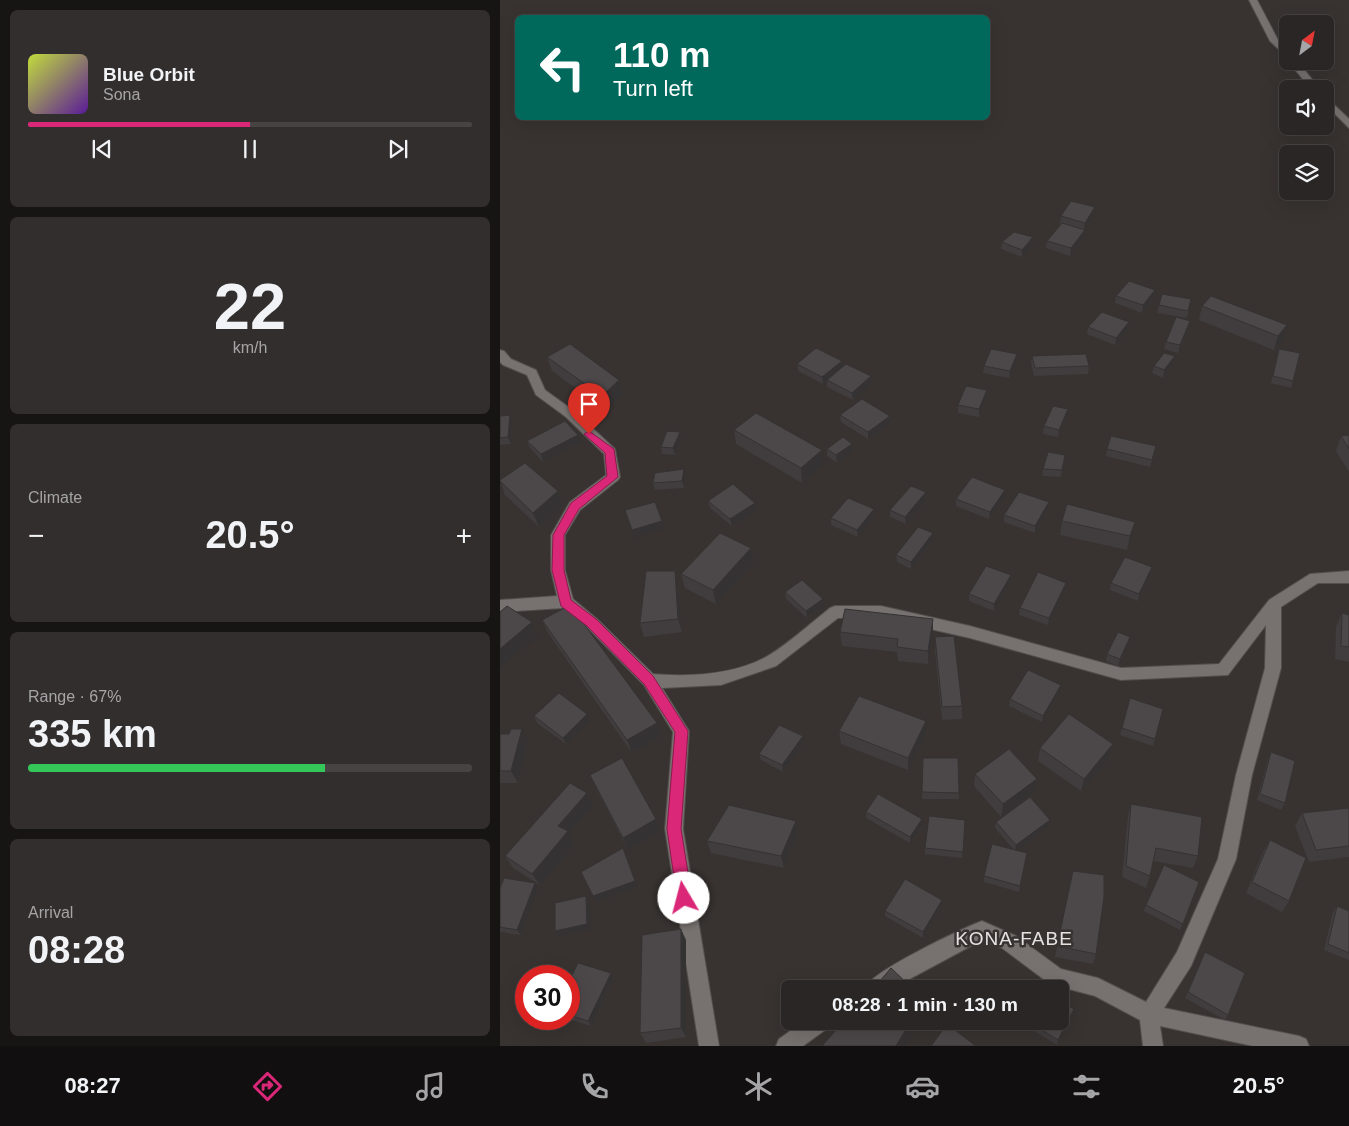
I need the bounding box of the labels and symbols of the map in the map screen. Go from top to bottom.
north arrow [1279,15,1334,70]
pin [568,383,610,434]
position arrow [657,871,709,923]
district label: KONA-FABE [955,928,1073,949]
speed limit sign: 30 [515,965,580,1030]

